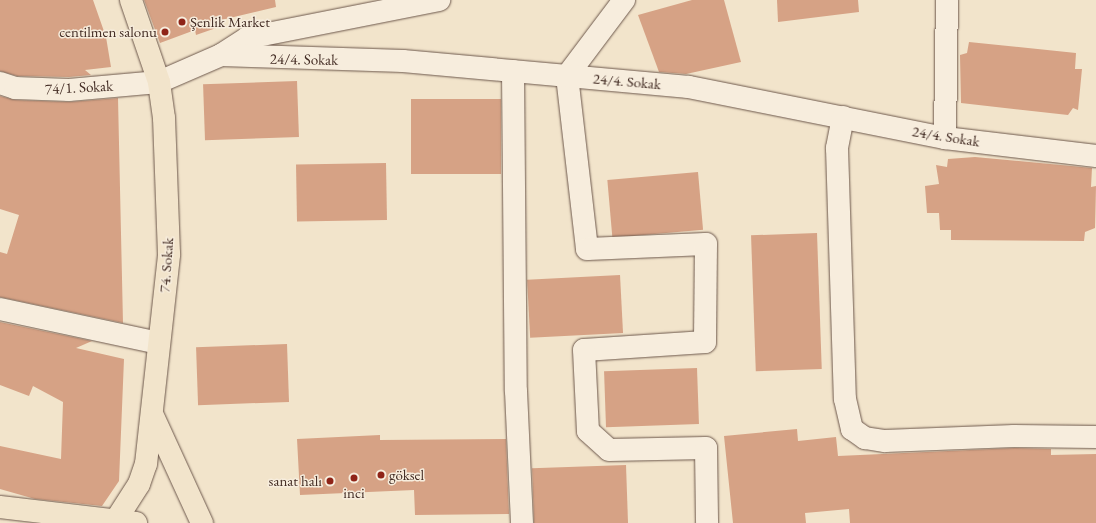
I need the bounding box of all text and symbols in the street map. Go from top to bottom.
place label: Şenlik Market [190,13,270,31]
marker: Şenlik Market [177,17,187,27]
place label: centilmen salonu [59,23,157,41]
marker: centilmen salonu [160,27,170,37]
street label: 24/4. Sokak [270,49,338,69]
street label: 24/4. Sokak [592,69,662,93]
street label: 74/1. Sokak [44,76,114,98]
street label: 24/4. Sokak [911,122,981,150]
street label: 74. Sokak [155,237,177,293]
place label: göksel [389,466,424,484]
marker: göksel [376,470,386,480]
place label: sanat halı [269,472,322,490]
marker: inci [349,473,359,483]
marker: sanat halı [325,476,335,486]
place label: inci [343,484,365,502]

